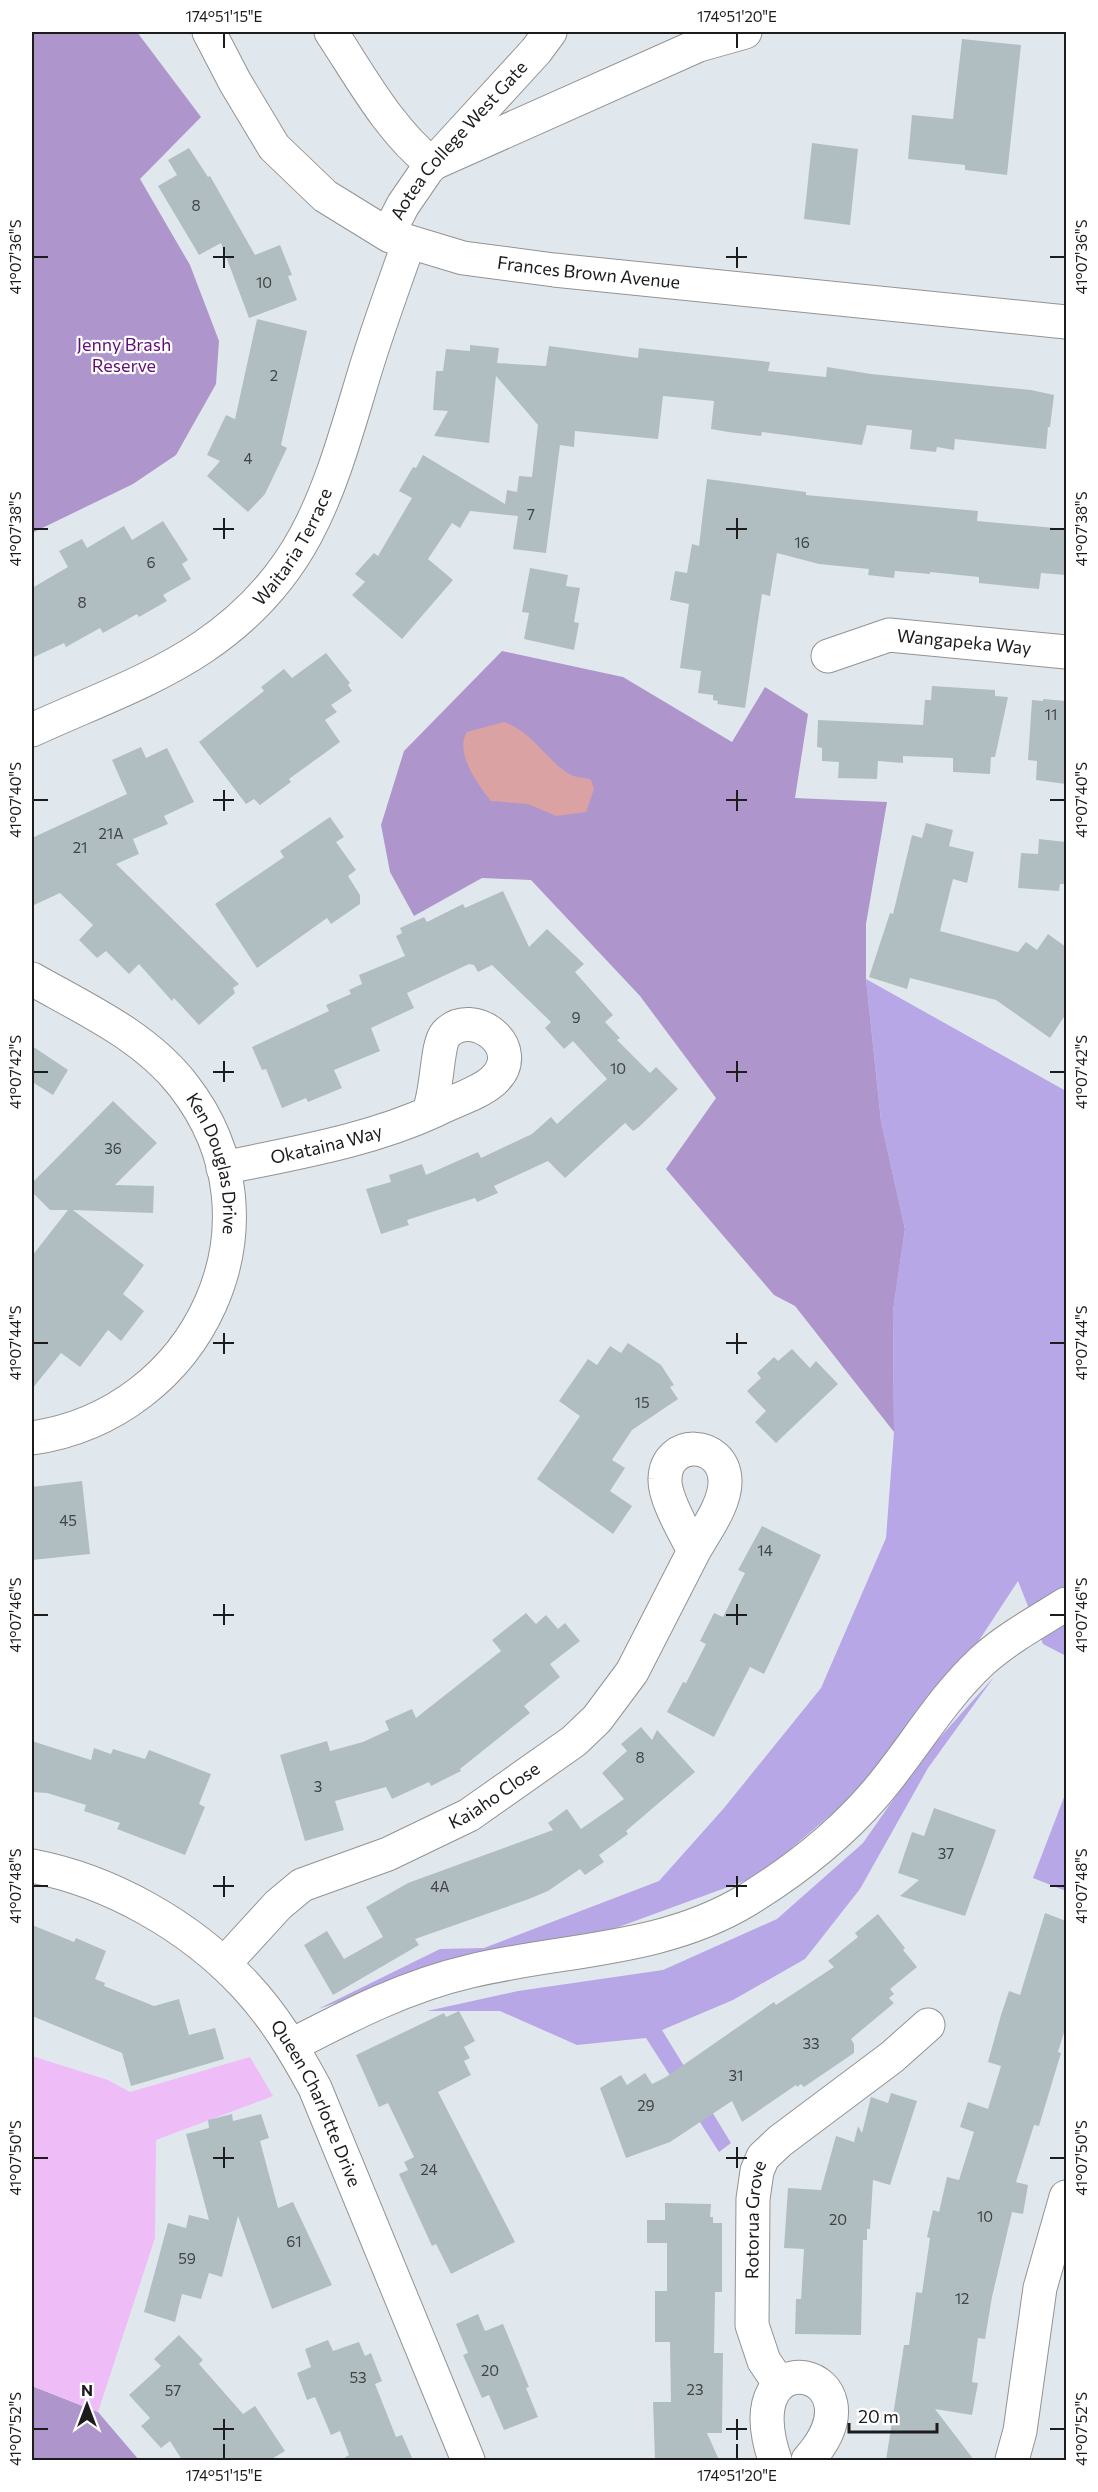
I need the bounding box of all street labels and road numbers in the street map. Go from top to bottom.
street label: Aotea College West Gate [385,56,531,223]
street label: Frances Brown Avenue [496,251,681,293]
street label: Waitaria Terrace [248,485,336,610]
street label: Wangapeka Way [896,624,1032,659]
street label: Ken Douglas Drive [182,1088,241,1235]
street label: Okataina Way [268,1119,385,1168]
street label: Kaiaho Close [445,1757,544,1833]
street label: Queen Charlotte Drive [267,2015,366,2190]
street label: Rotorua Grove [740,2156,770,2279]

